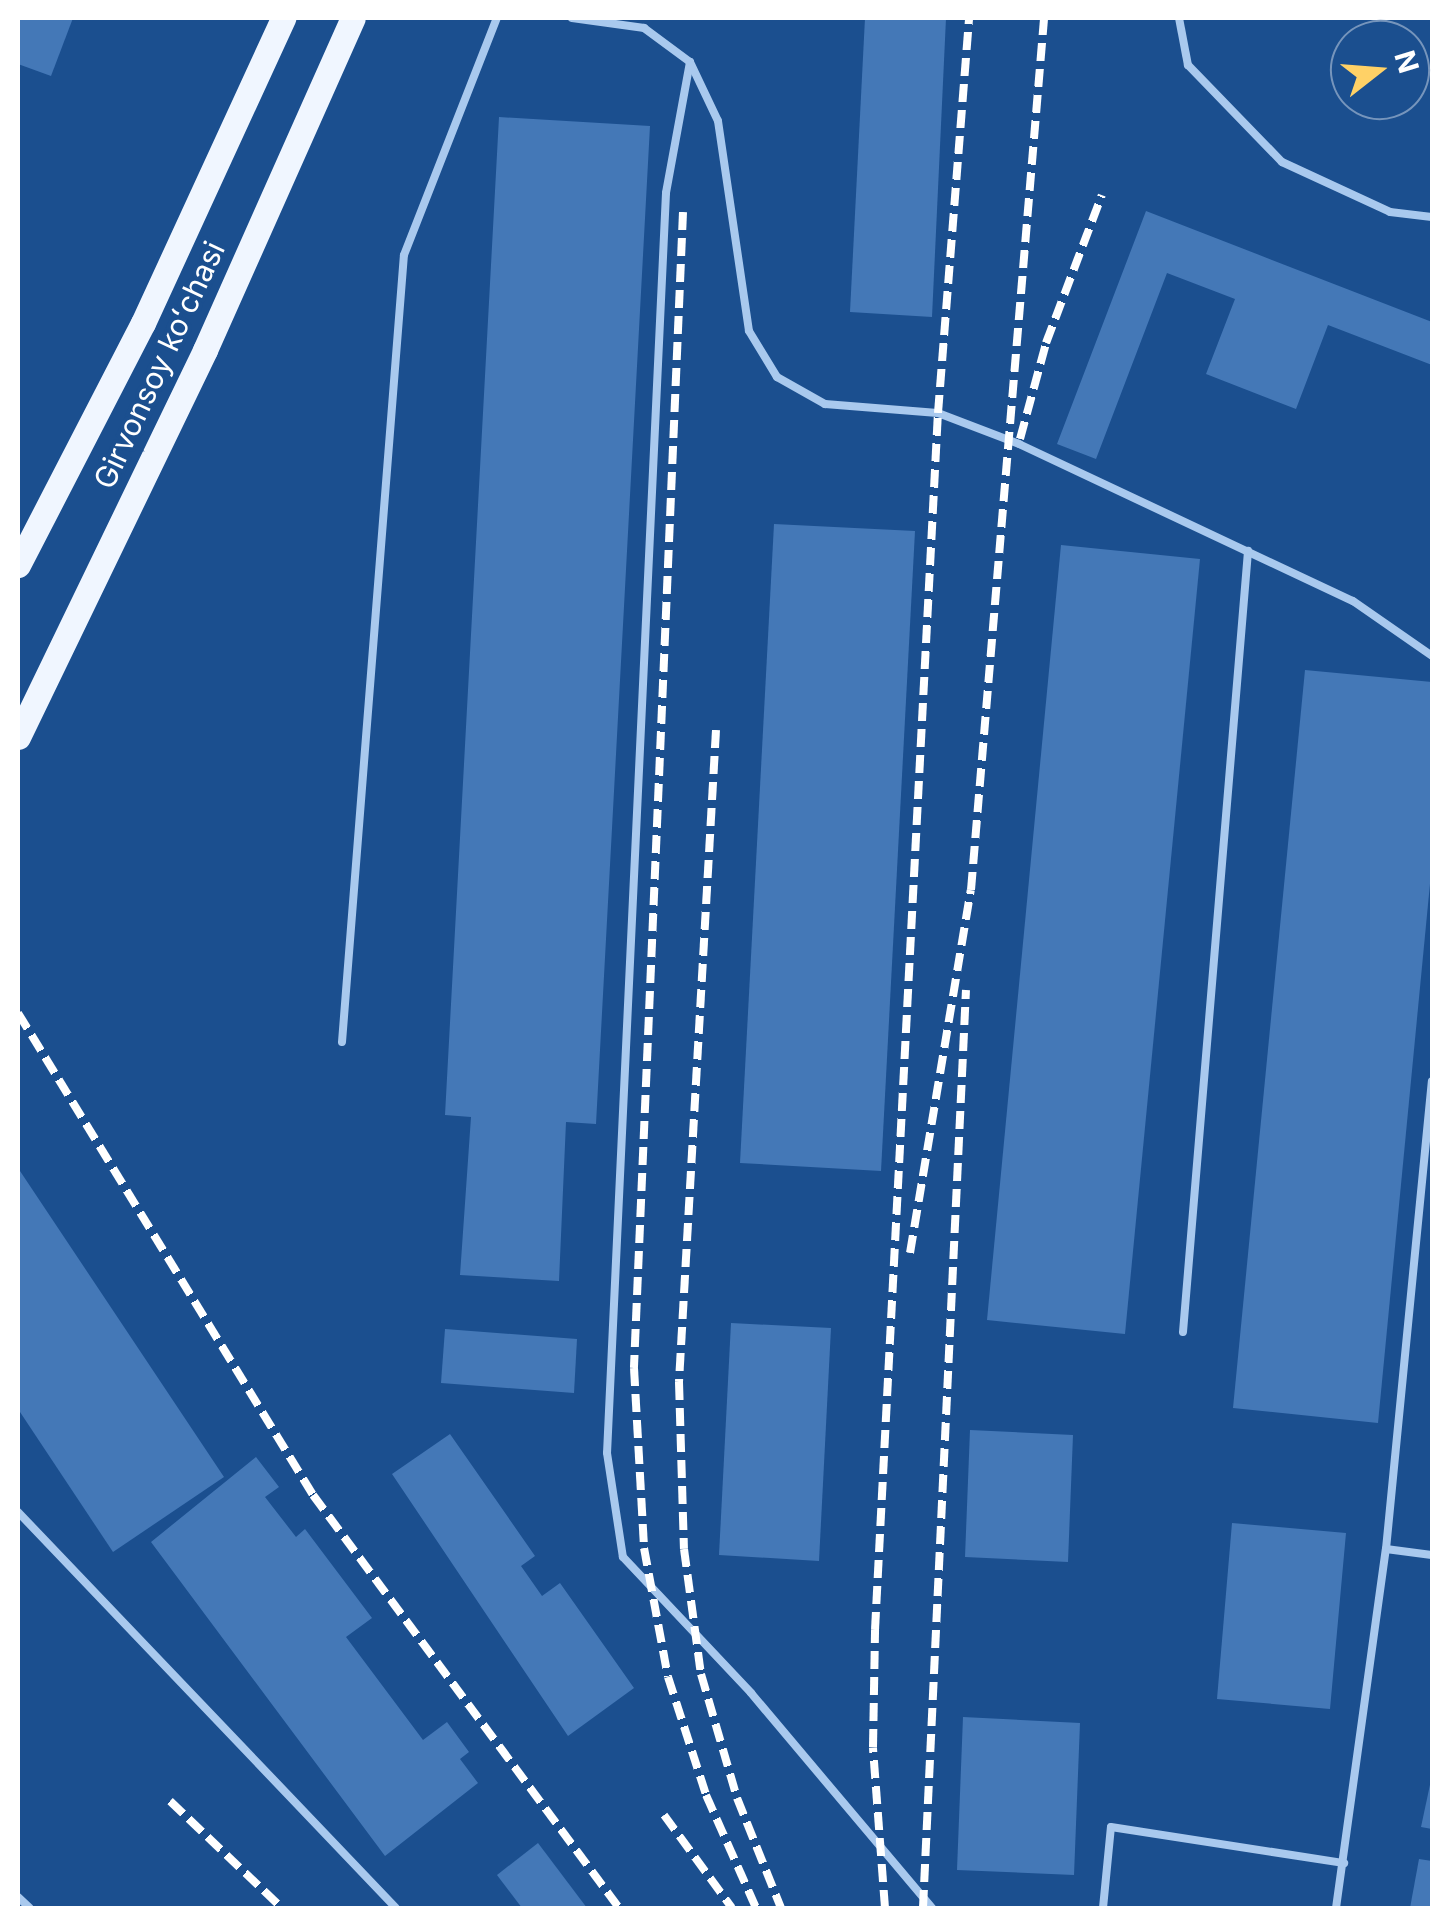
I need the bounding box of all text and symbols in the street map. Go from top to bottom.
north arrow [1330,20,1430,120]
text: N [1387,47,1426,77]
street label: Girvonsoy koʻchasi [86,236,232,494]

